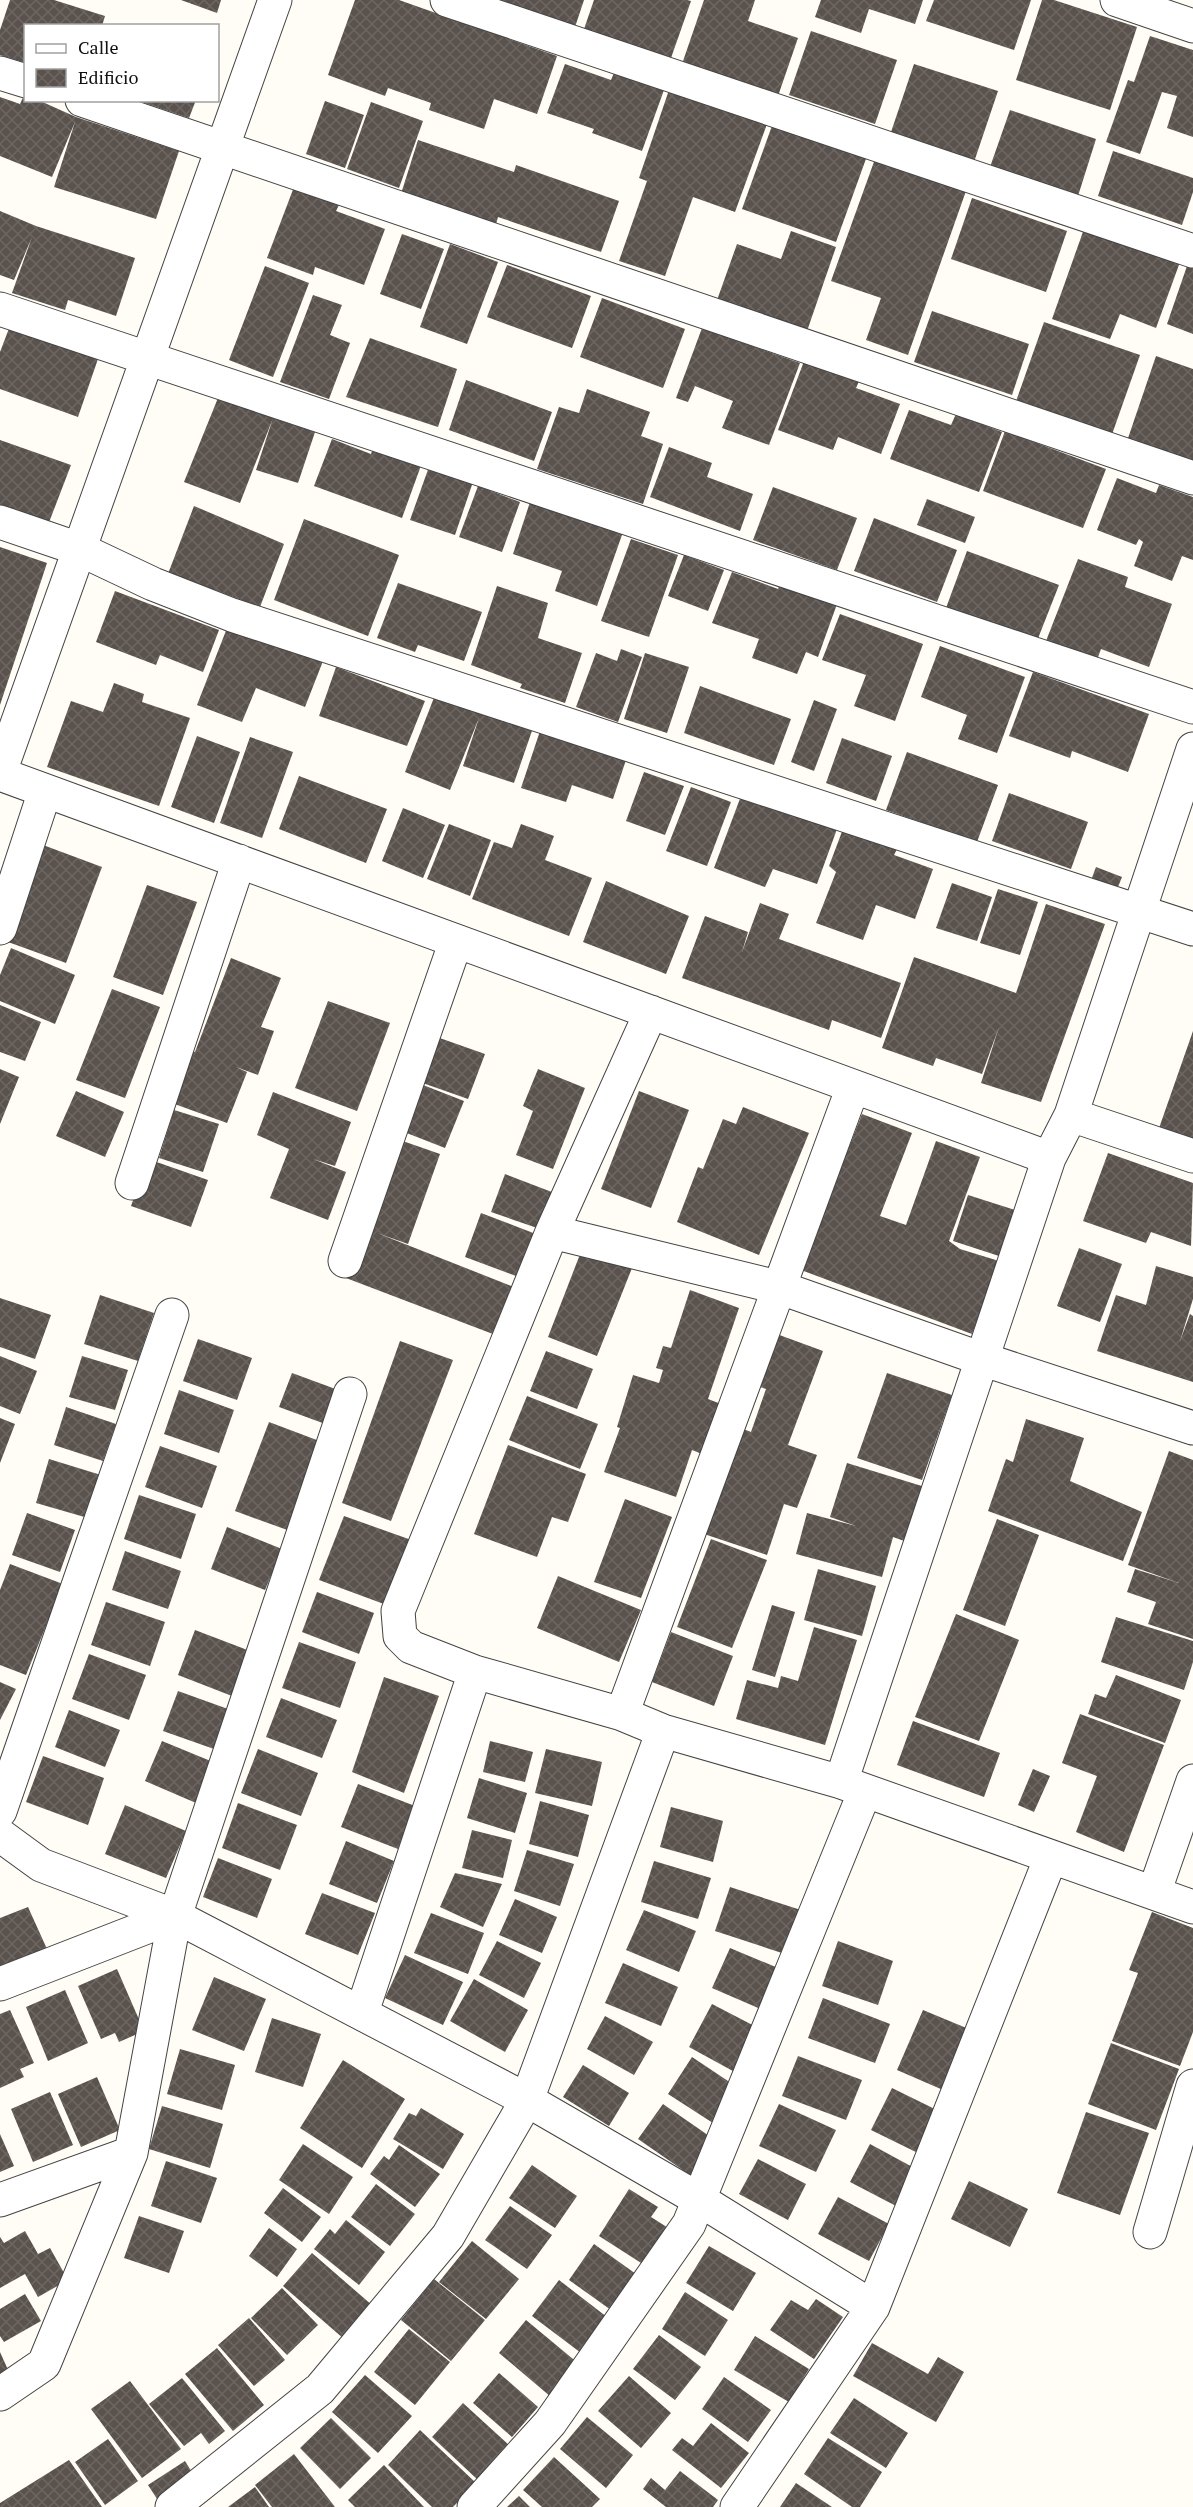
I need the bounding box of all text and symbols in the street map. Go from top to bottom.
legend [24,24,219,102]
text: Calle [78,35,119,59]
text: Edificio [78,65,138,89]

